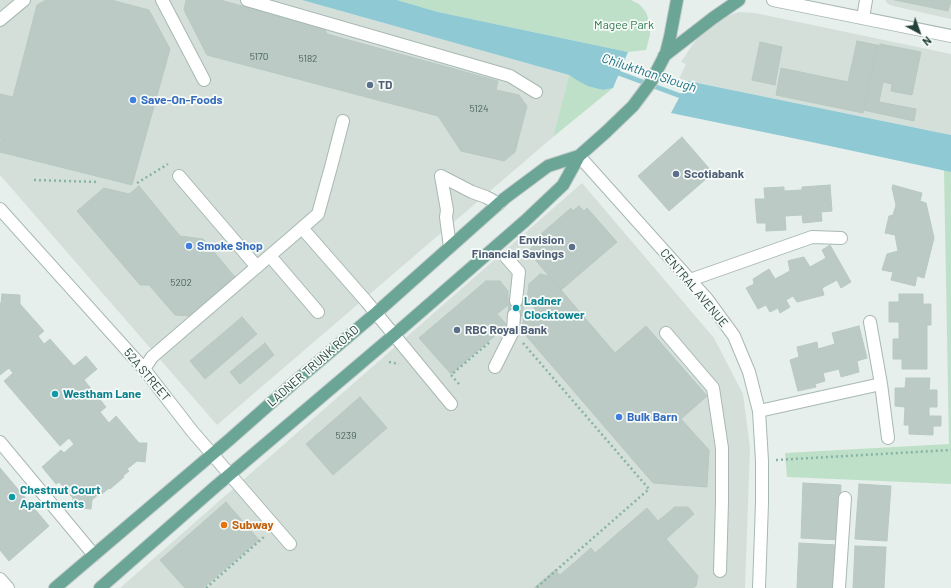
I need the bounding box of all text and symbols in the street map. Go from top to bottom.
north arrow [899,12,939,52]
park label: Magee Park [594,18,654,32]
text: N [920,34,934,49]
water label: Chilukthan Slough [600,50,698,96]
house number: 5170 [250,51,268,63]
house number: 5182 [299,53,317,65]
place label: TD [378,78,392,92]
marker: TD [365,80,375,90]
place label: Save-On-Foods [141,93,223,107]
marker: Save-On-Foods [128,95,138,105]
house number: 5124 [469,103,489,115]
place label: Scotiabank [684,167,744,181]
marker: Scotiabank [671,169,681,179]
place label: Envision Financial Savings [472,233,564,261]
place label: Smoke Shop [197,239,263,253]
marker: Smoke Shop [184,241,194,251]
marker: Envision Financial Savings [567,242,577,252]
street label: CENTRAL AVENUE [657,246,731,330]
house number: 5202 [170,277,192,289]
place label: Ladner Clocktower [524,294,585,322]
marker: Ladner Clocktower [511,303,521,313]
street label: LADNER TRUNK ROAD [264,322,362,410]
place label: RBC Royal Bank [465,323,547,337]
marker: RBC Royal Bank [452,325,462,335]
street label: 52A STREET [121,346,173,404]
place label: Westham Lane [63,387,141,401]
marker: Westham Lane [50,389,60,399]
place label: Bulk Barn [627,410,678,424]
marker: Bulk Barn [614,412,624,422]
house number: 5239 [336,430,356,442]
place label: Chestnut Court Apartments [20,483,101,511]
marker: Chestnut Court Apartments [7,492,17,502]
place label: Subway [232,518,273,532]
marker: Subway [219,520,229,530]

